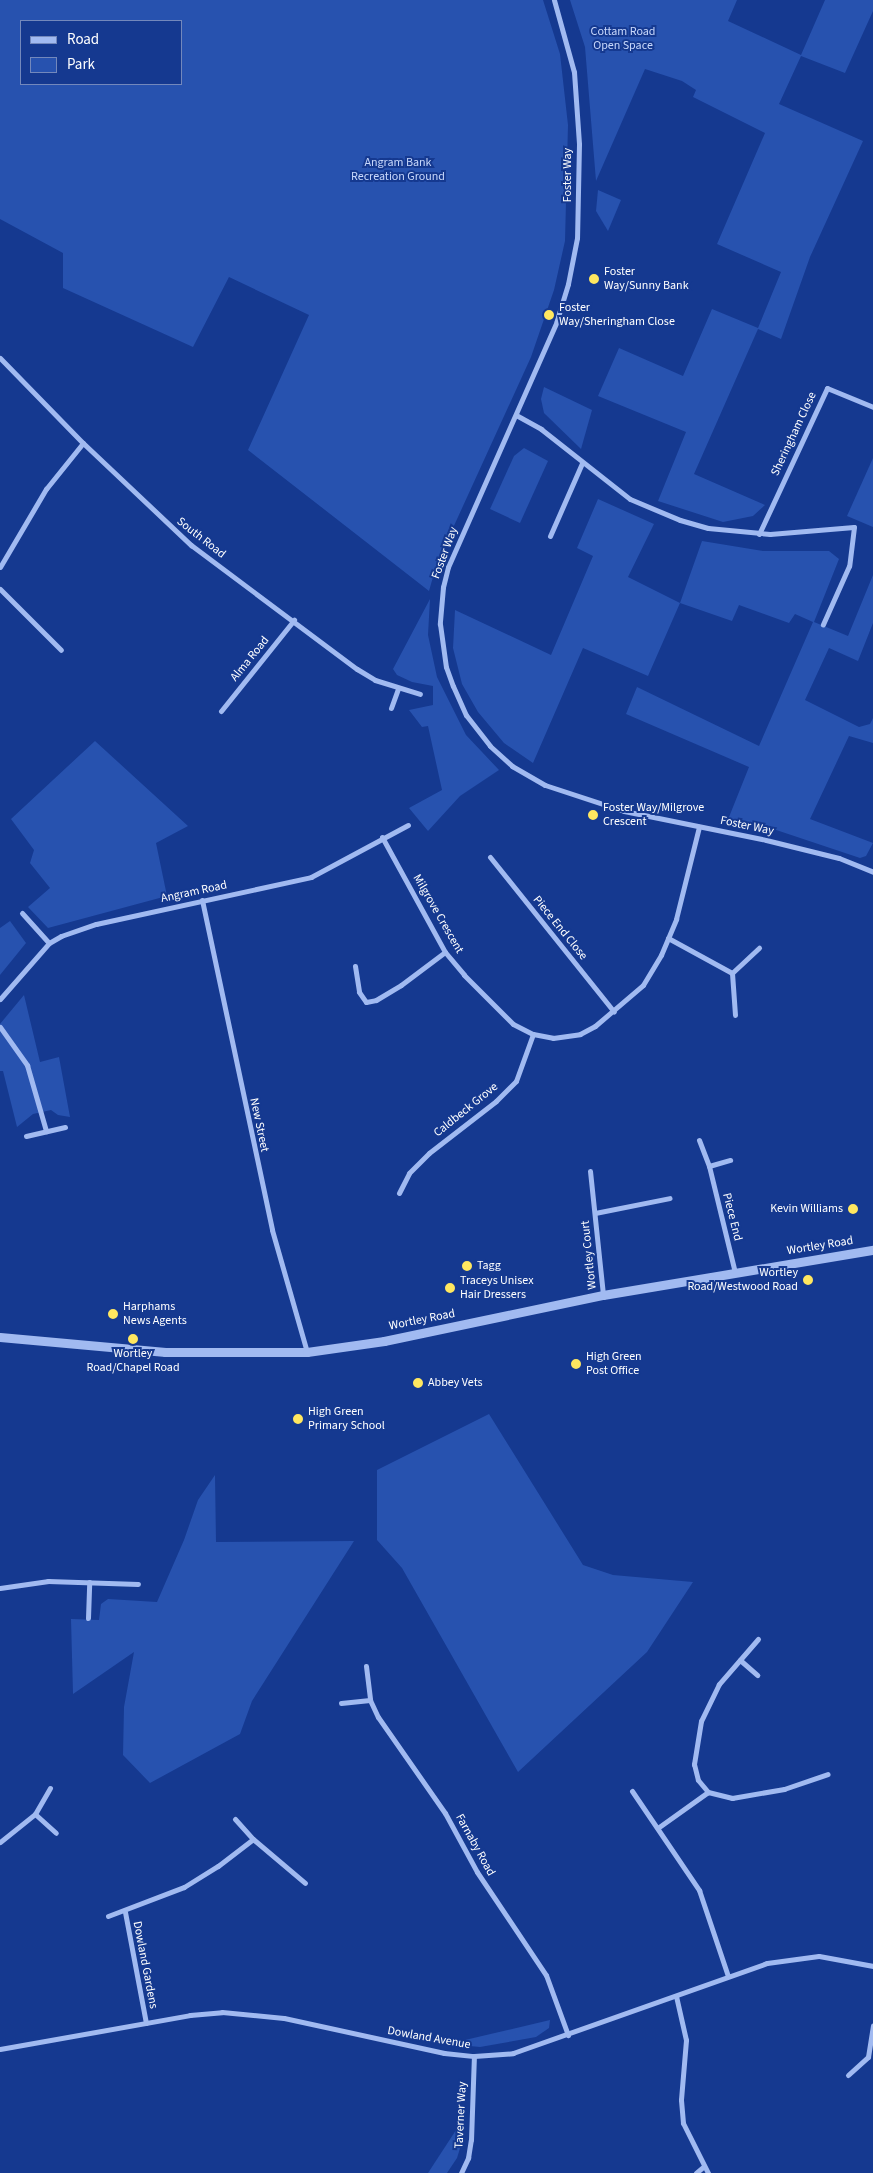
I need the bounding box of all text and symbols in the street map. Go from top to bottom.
legend [20,20,182,85]
park label: Cottam Road Open Space [591,25,655,53]
text: Road [67,29,99,50]
text: Park [67,54,95,75]
street label: Foster Way [561,148,575,202]
park label: Angram Bank Recreation Ground [351,156,445,184]
place label: Foster Way/Sunny Bank [604,265,689,293]
marker: Foster Way/Sunny Bank [588,273,600,285]
place label: Foster Way/Sheringham Close [559,301,675,329]
marker: Foster Way/Sheringham Close [543,309,555,321]
street label: Sheringham Close [768,390,820,478]
street label: South Road [174,514,228,562]
street label: Foster Way [429,525,461,581]
street label: Alma Road [227,634,273,684]
place label: Foster Way/Milgrove Crescent [603,801,704,829]
marker: Foster Way/Milgrove Crescent [587,809,599,821]
street label: Foster Way [719,813,775,839]
street label: Milgrove Crescent [410,872,466,956]
street label: Angram Road [160,878,228,906]
street label: Piece End Close [530,893,590,963]
street label: Caldbeck Grove [431,1080,501,1140]
street label: New Street [246,1097,272,1153]
street label: Piece End [719,1192,745,1242]
place label: Kevin Williams [770,1202,843,1216]
marker: Kevin Williams [847,1203,859,1215]
street label: Wortley Court [578,1220,600,1290]
street label: Wortley Road [786,1234,854,1258]
place label: Tagg [477,1259,501,1273]
marker: Tagg [461,1260,473,1272]
place label: Wortley Road/Westwood Road [687,1266,798,1294]
place label: Traceys Unisex Hair Dressers [460,1274,534,1302]
marker: Wortley Road/Westwood Road [802,1274,814,1286]
marker: Traceys Unisex Hair Dressers [444,1282,456,1294]
place label: Harphams News Agents [123,1300,187,1328]
street label: Wortley Road [388,1307,456,1333]
marker: Harphams News Agents [107,1308,119,1320]
marker: Wortley Road/Chapel Road [127,1333,139,1345]
place label: Wortley Road/Chapel Road [86,1347,180,1375]
place label: High Green Post Office [586,1350,642,1378]
marker: High Green Post Office [570,1358,582,1370]
place label: Abbey Vets [428,1376,483,1390]
marker: Abbey Vets [412,1377,424,1389]
place label: High Green Primary School [308,1405,385,1433]
marker: High Green Primary School [292,1413,304,1425]
street label: Farnaby Road [452,1811,498,1879]
street label: Dowland Gardens [129,1920,161,2010]
street label: Dowland Avenue [386,2024,472,2052]
street label: Taverner Way [452,2081,470,2149]

